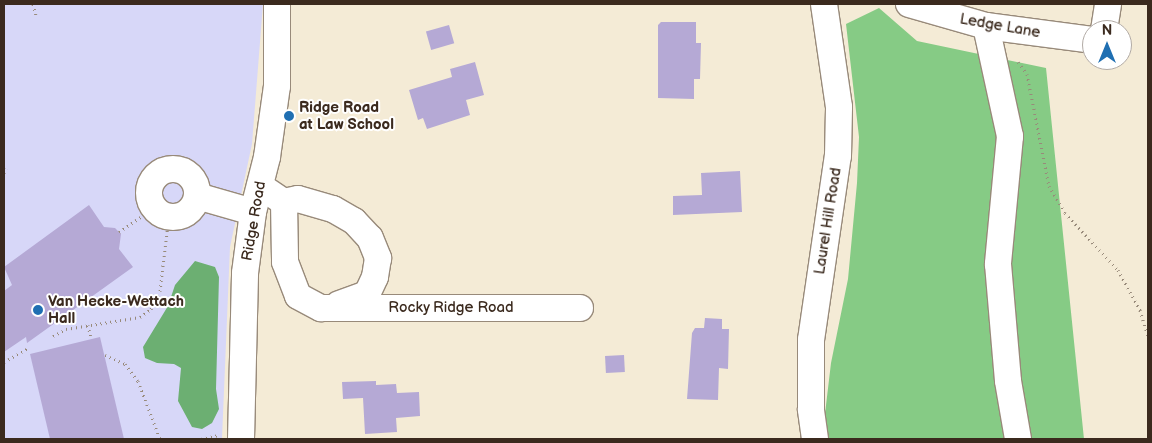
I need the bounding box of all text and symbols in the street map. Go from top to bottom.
street label: Ledge Lane [958,10,1042,42]
north arrow [1082,20,1132,70]
text: N [1102,22,1112,39]
place label: Ridge Road at Law School [299,98,394,133]
marker: Ridge Road at Law School [283,110,295,122]
street label: Laurel Hill Road [811,166,845,276]
street label: Ridge Road [238,180,270,262]
place label: Van Hecke-Wettach Hall [48,292,184,327]
street label: Rocky Ridge Road [388,299,514,317]
marker: Van Hecke-Wettach Hall [32,304,44,316]

